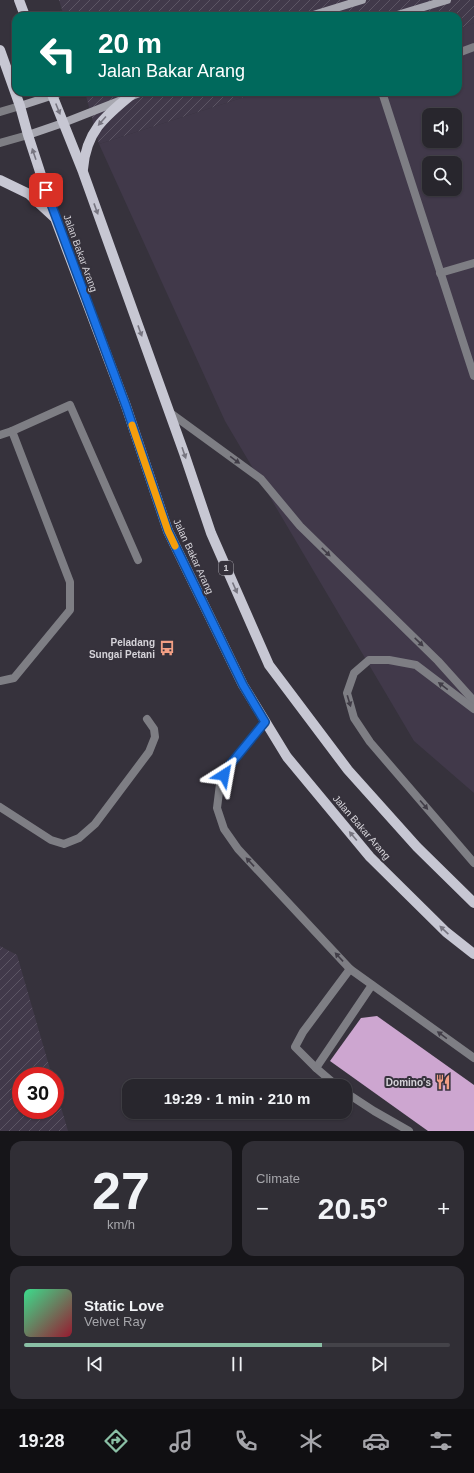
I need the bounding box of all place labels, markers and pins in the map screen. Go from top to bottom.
pin [29,173,63,207]
place label: Peladang Sungai Petani [89,637,155,660]
bus stop icon: Peladang Sungai Petani [158,639,176,657]
restaurant icon: Domino's [434,1073,452,1091]
place label: Domino's [386,1077,431,1088]

